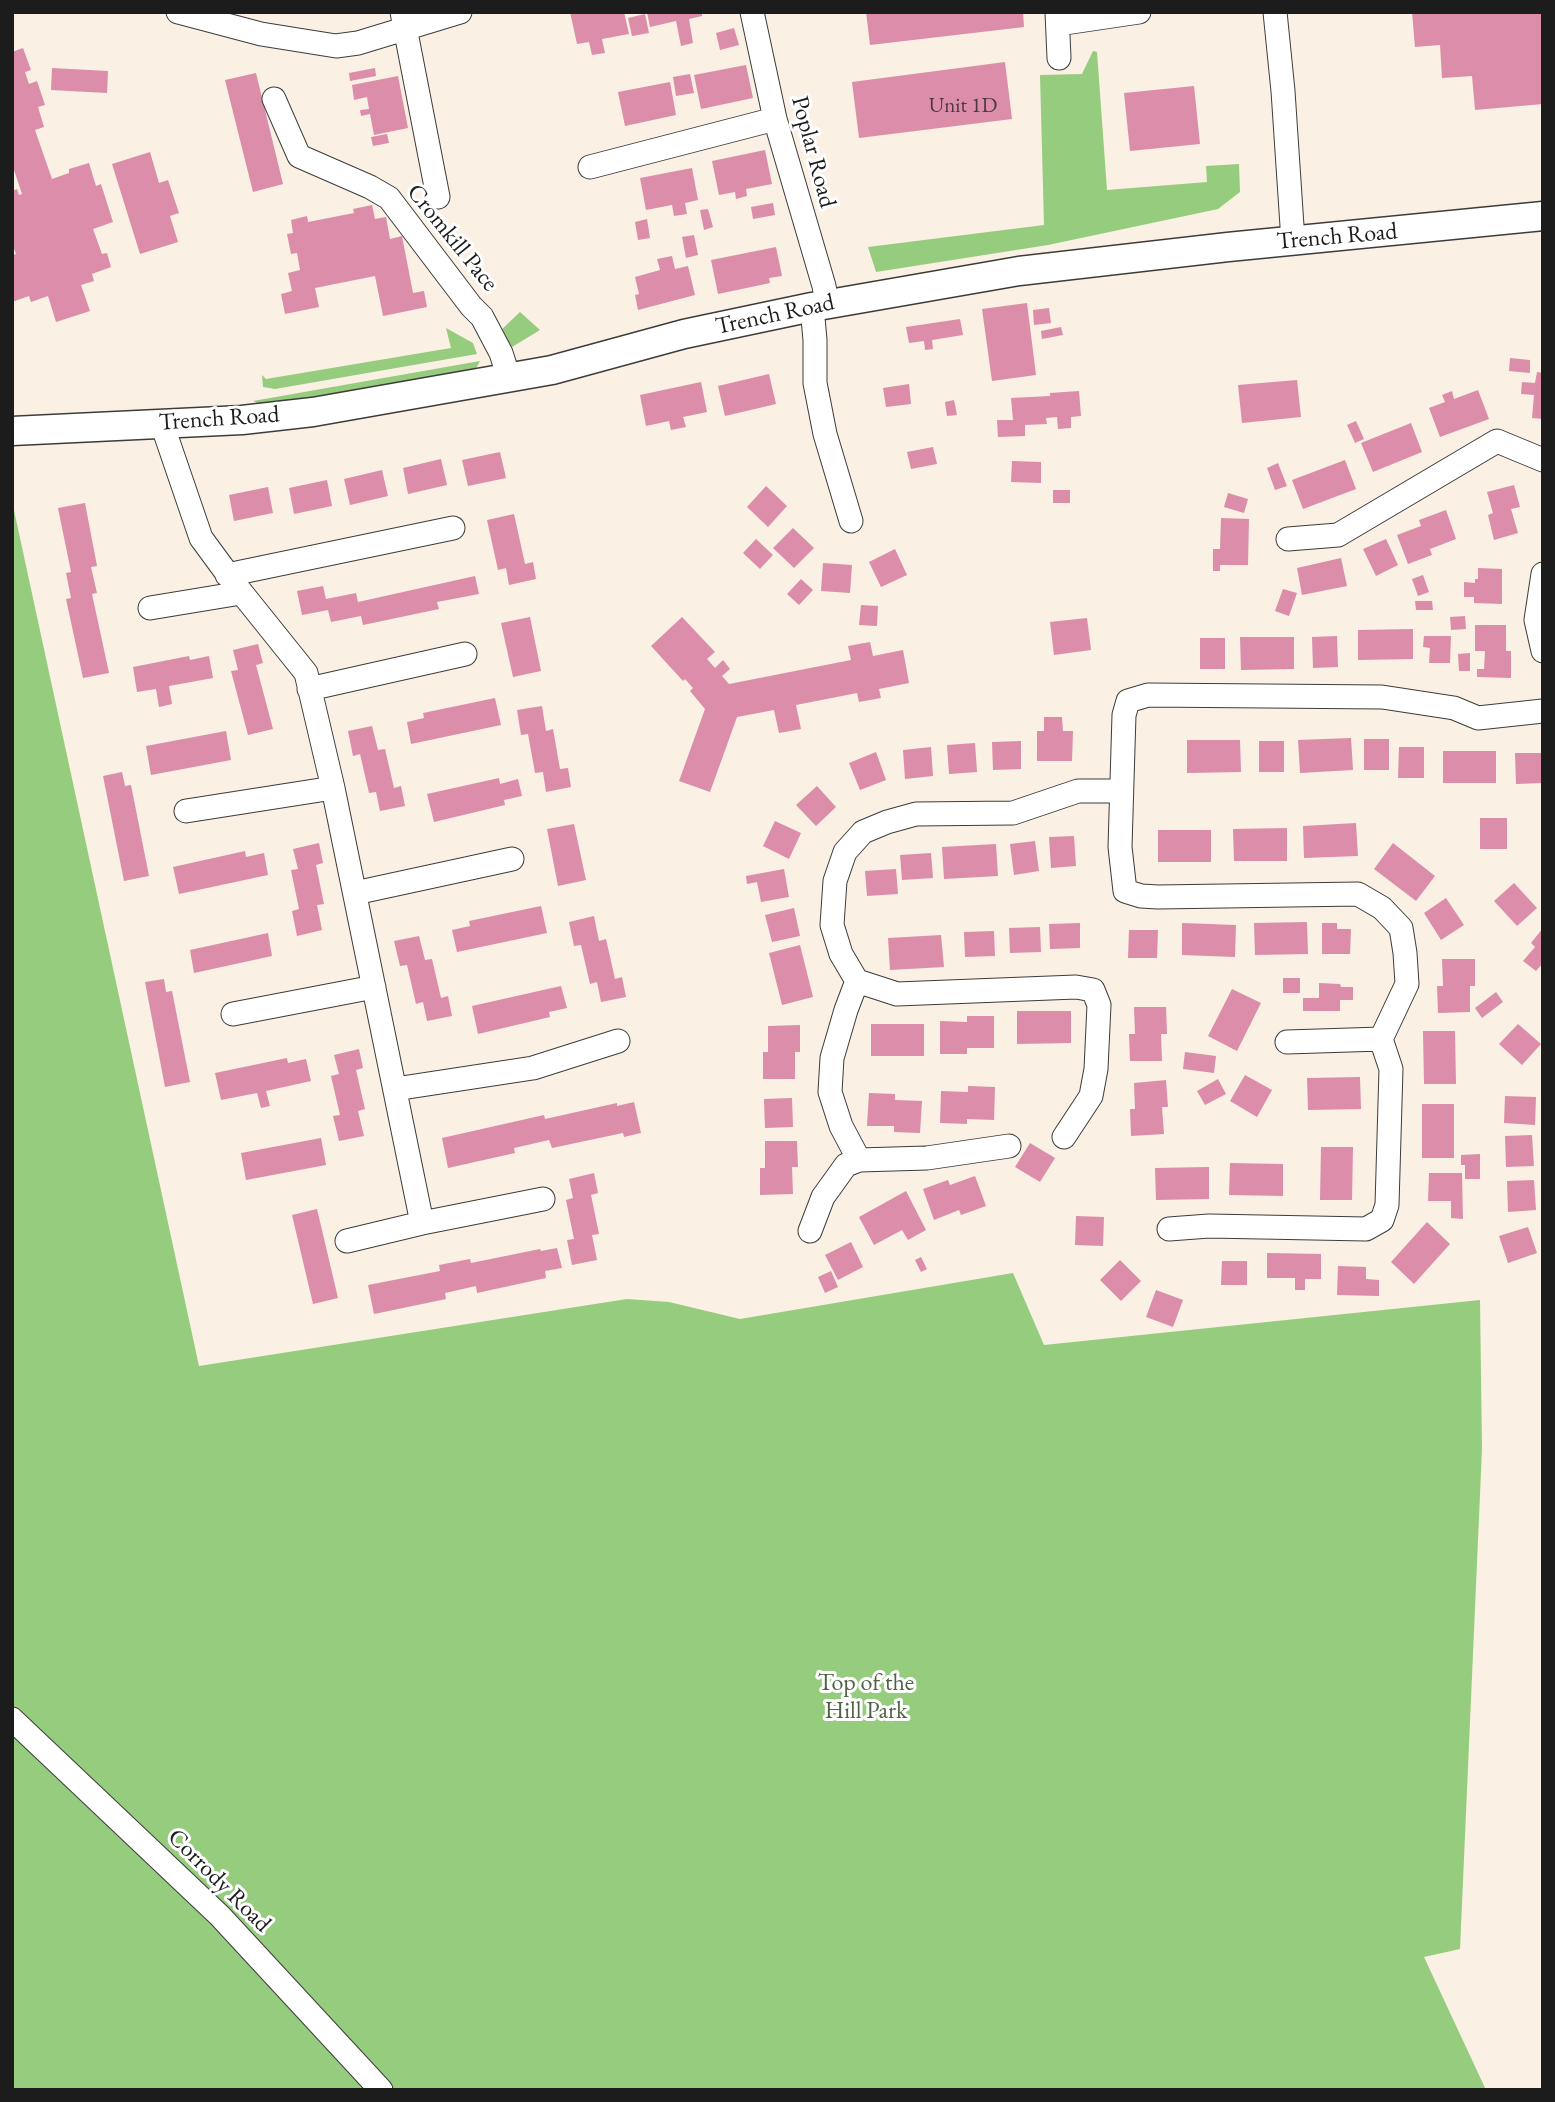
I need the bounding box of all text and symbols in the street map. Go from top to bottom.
street label: Poplar Road [784,93,842,211]
house number: Unit 1D [929,93,997,119]
street label: Cromkill Pace [400,179,504,297]
street label: Trench Road [1276,217,1398,257]
street label: Trench Road [713,288,837,342]
street label: Trench Road [158,400,280,438]
park label: Top of the Hill Park [818,1669,914,1725]
street label: Corrody Road [161,1823,277,1939]

